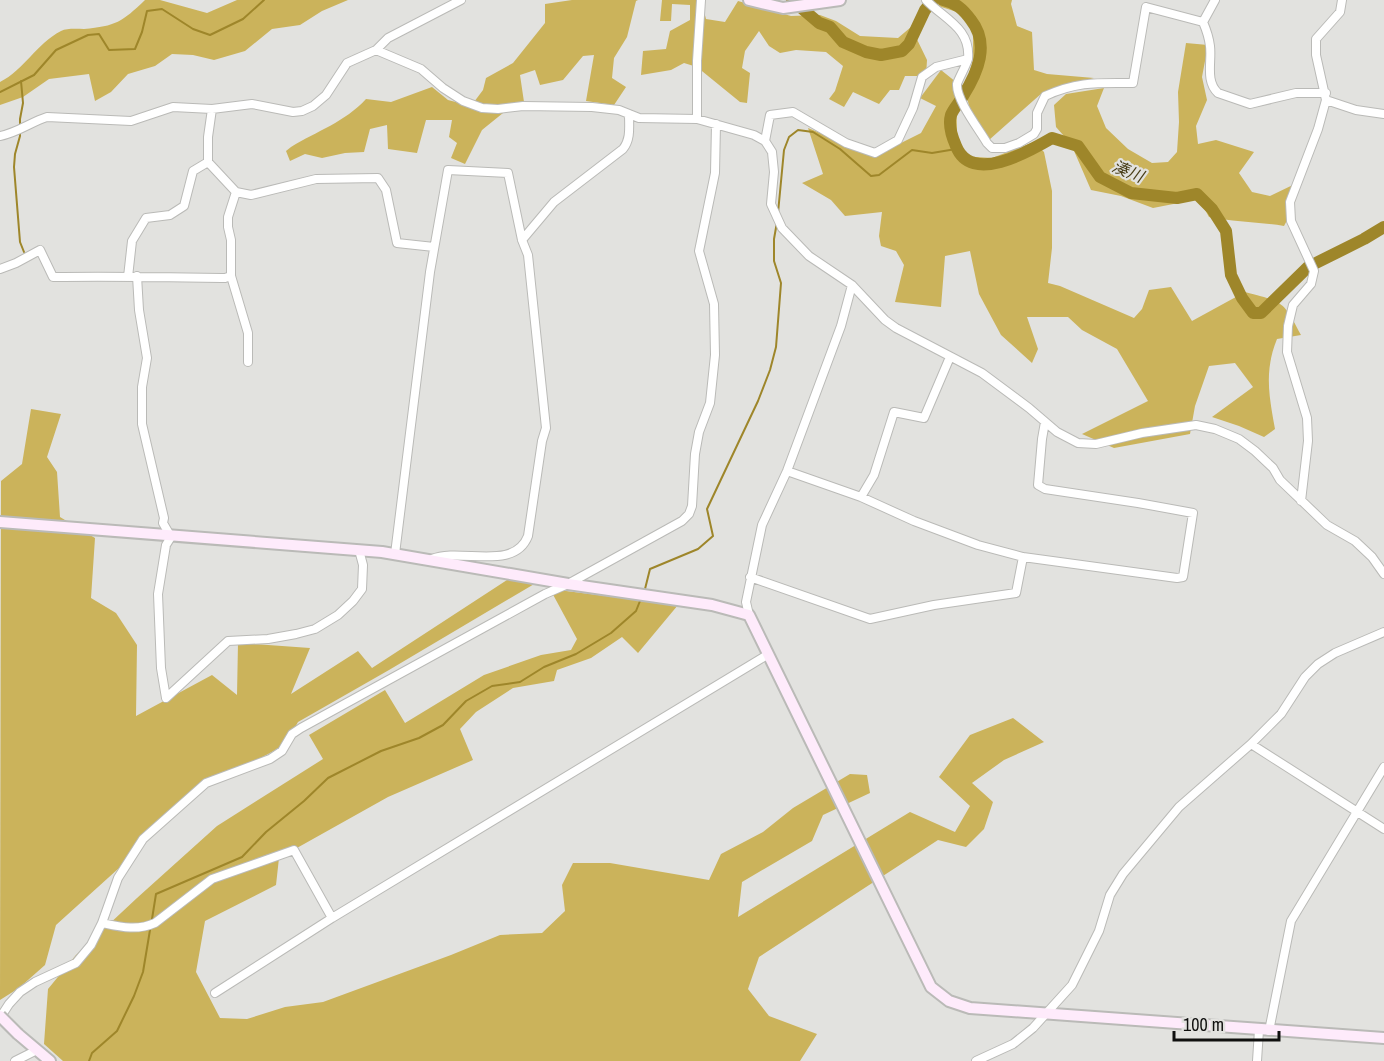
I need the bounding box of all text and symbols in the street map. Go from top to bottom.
water label: 湊川 [1109,155,1149,188]
scale bar [1174,1004,1279,1042]
text: 100 m [1183,1012,1224,1037]

